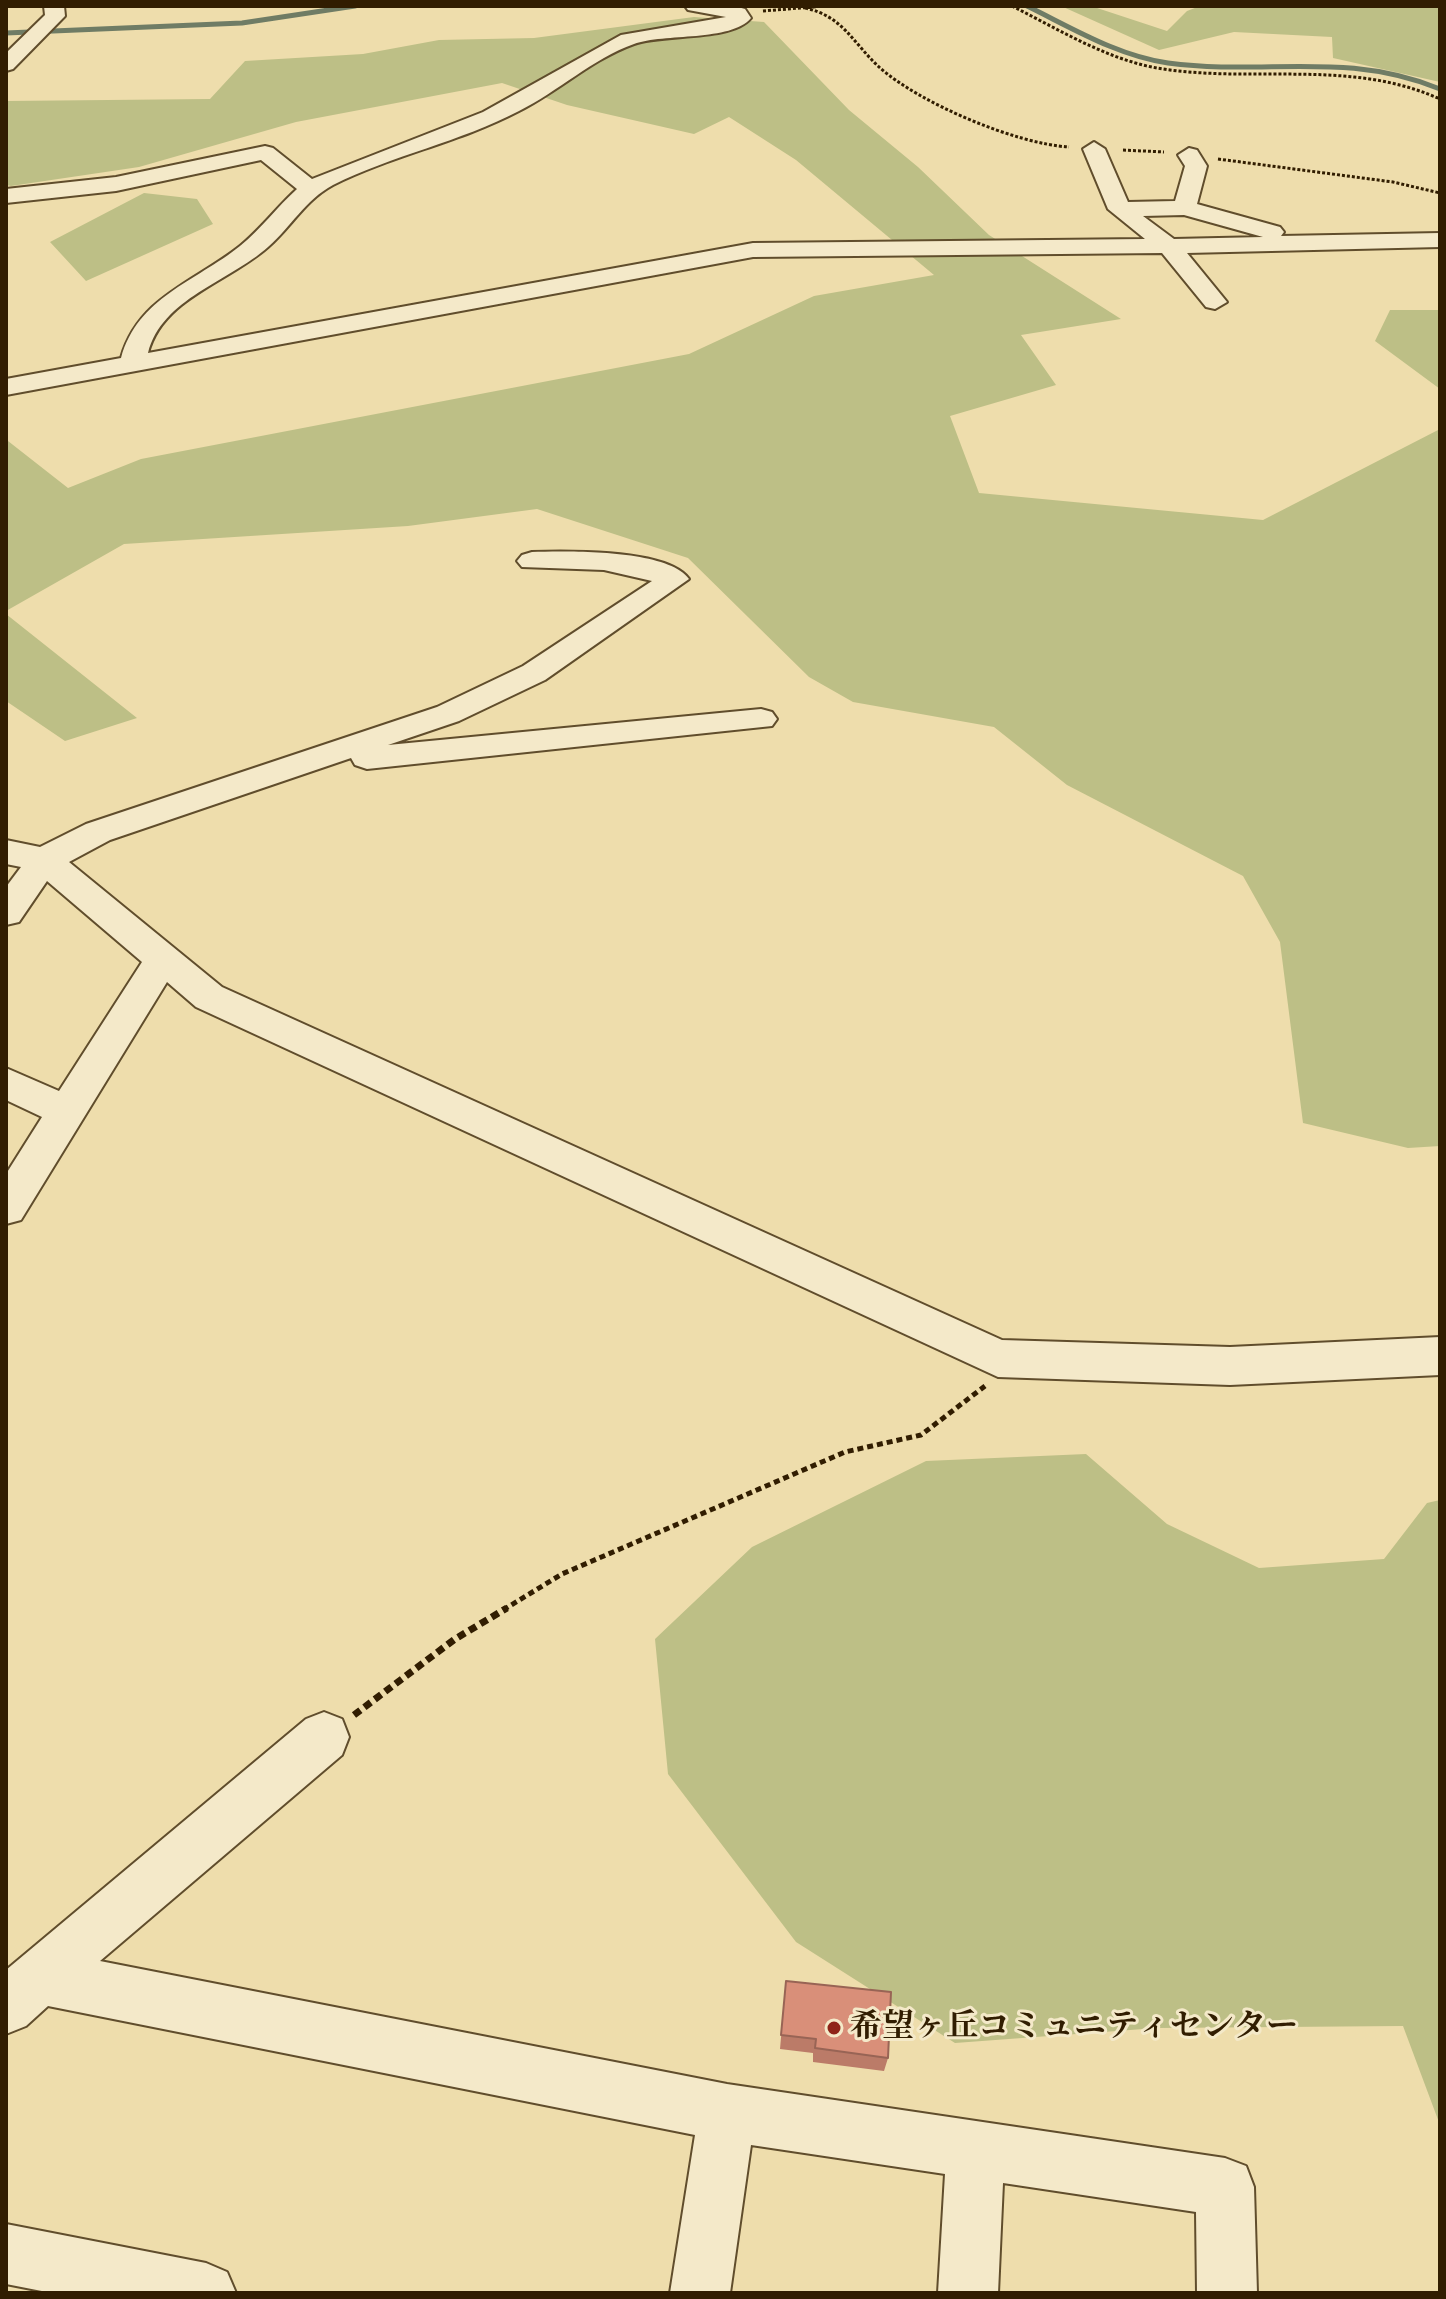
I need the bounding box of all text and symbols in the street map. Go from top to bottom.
place label: 希望ヶ丘コミュニティセンター [850,2009,1298,2047]
marker: 希望ヶ丘コミュニティセンター [825,2019,843,2037]

